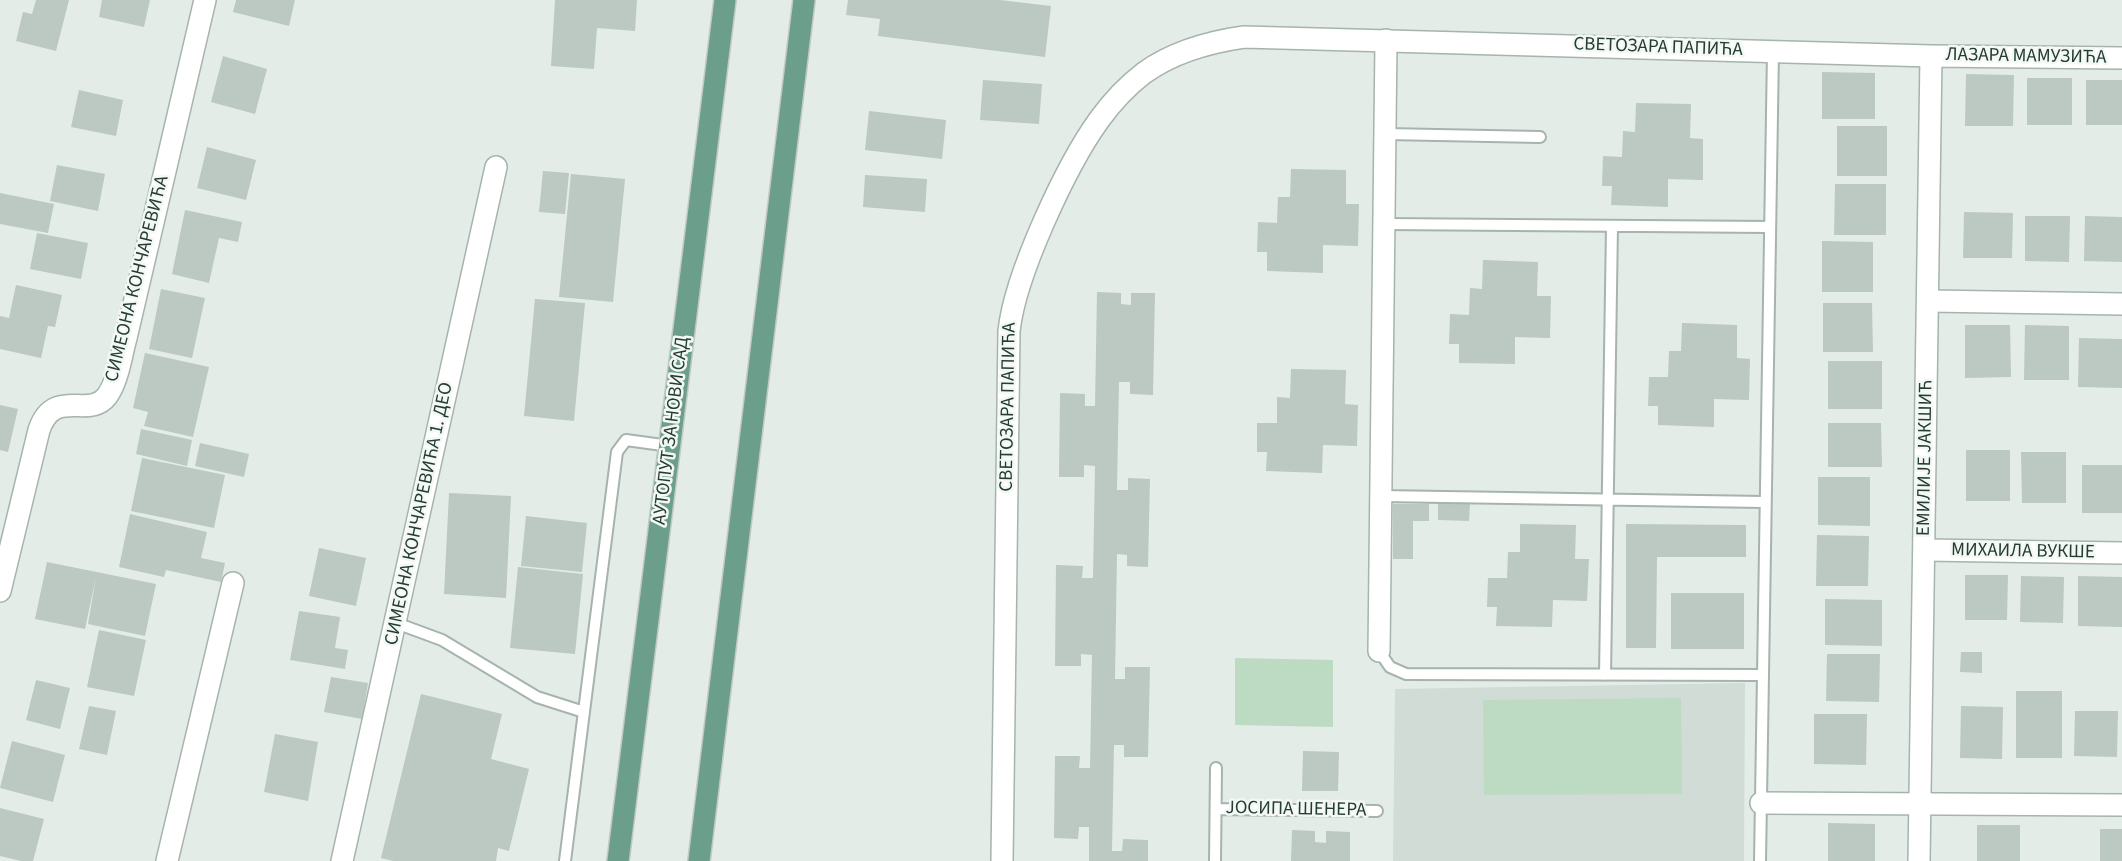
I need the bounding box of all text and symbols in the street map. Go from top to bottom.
street label: СВЕТОЗАРА ПАПИЋА [1573,34,1743,62]
street label: ЛАЗАРА МАМУЗИЋА [1945,44,2107,70]
street label: СИМЕОНА КОНЧАРЕВИЋА [101,173,175,385]
street label: СВЕТОЗАРА ПАПИЋА [996,322,1022,492]
street label: АУТОПУТ ЗА НОВИ САД [649,336,695,526]
street label: СИМЕОНА КОНЧАРЕВИЋА 1. ДЕО [381,380,459,648]
street label: ЕМИЛИЈЕ ЈАКШИЋ [1913,380,1939,536]
street label: МИХАИЛА ВУКШЕ [1951,539,2095,565]
street label: ЈОСИПА ШЕНЕРА [1225,797,1367,823]

